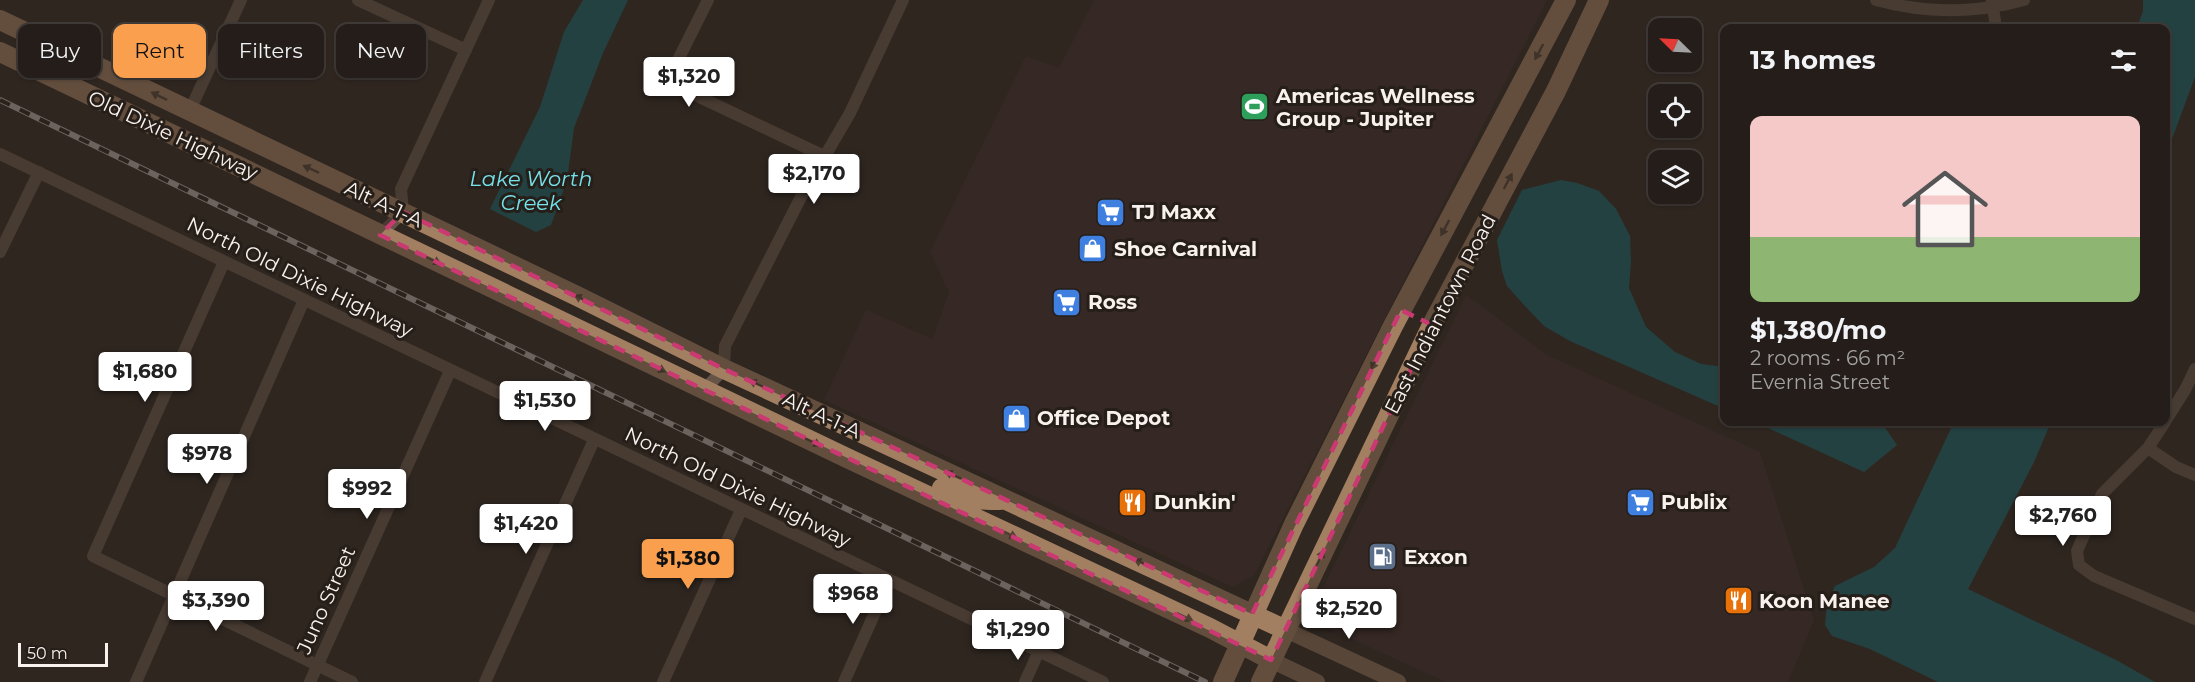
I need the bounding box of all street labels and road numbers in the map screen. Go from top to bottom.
street label: Old Dixie Highway [84,85,262,185]
street label: Alt A-1-A [341,176,427,233]
street label: East Indiantown Road [1379,210,1501,418]
street label: North Old Dixie Highway [183,212,417,342]
street label: Alt A-1-A [779,387,865,444]
street label: North Old Dixie Highway [621,422,855,552]
street label: Juno Street [291,542,360,658]

